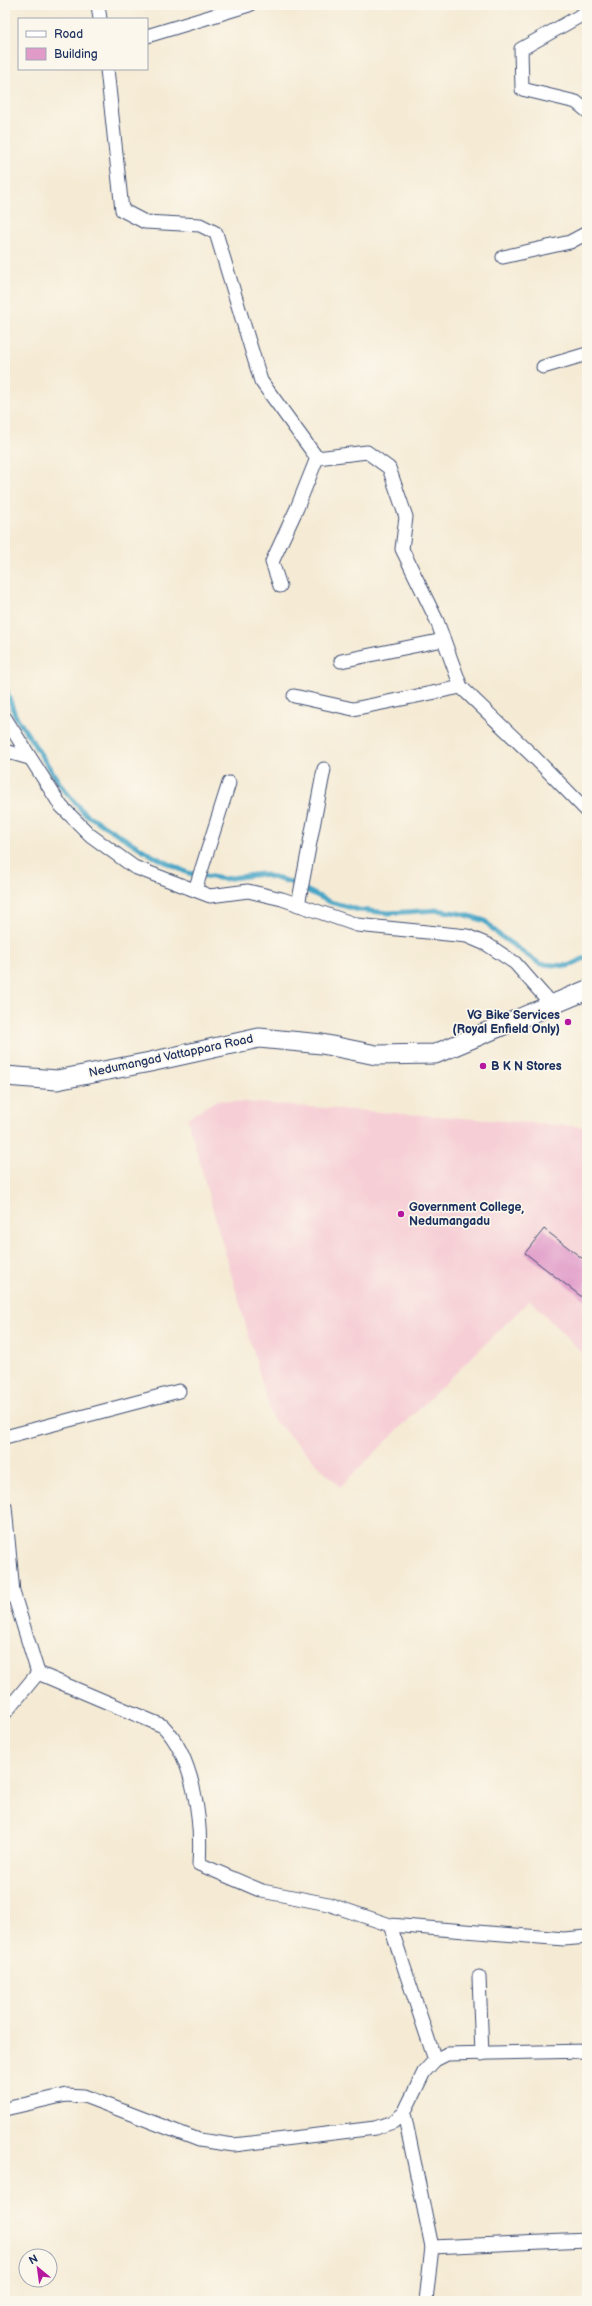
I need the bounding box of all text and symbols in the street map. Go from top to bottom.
legend [18,18,148,70]
text: Road [54,27,83,42]
text: Building [54,47,98,62]
place label: VG Bike Services (Royal Enfield Only) [453,1008,560,1037]
marker: VG Bike Services (Royal Enfield Only) [563,1017,573,1027]
street label: Nedumangad Vattappara Road [87,1031,255,1081]
place label: B K N Stores [491,1059,562,1074]
marker: B K N Stores [478,1061,488,1071]
place label: Government College, Nedumangadu [409,1200,524,1229]
marker: Government College, Nedumangadu [396,1209,406,1219]
north arrow [18,2248,58,2288]
text: N [27,2252,40,2267]

